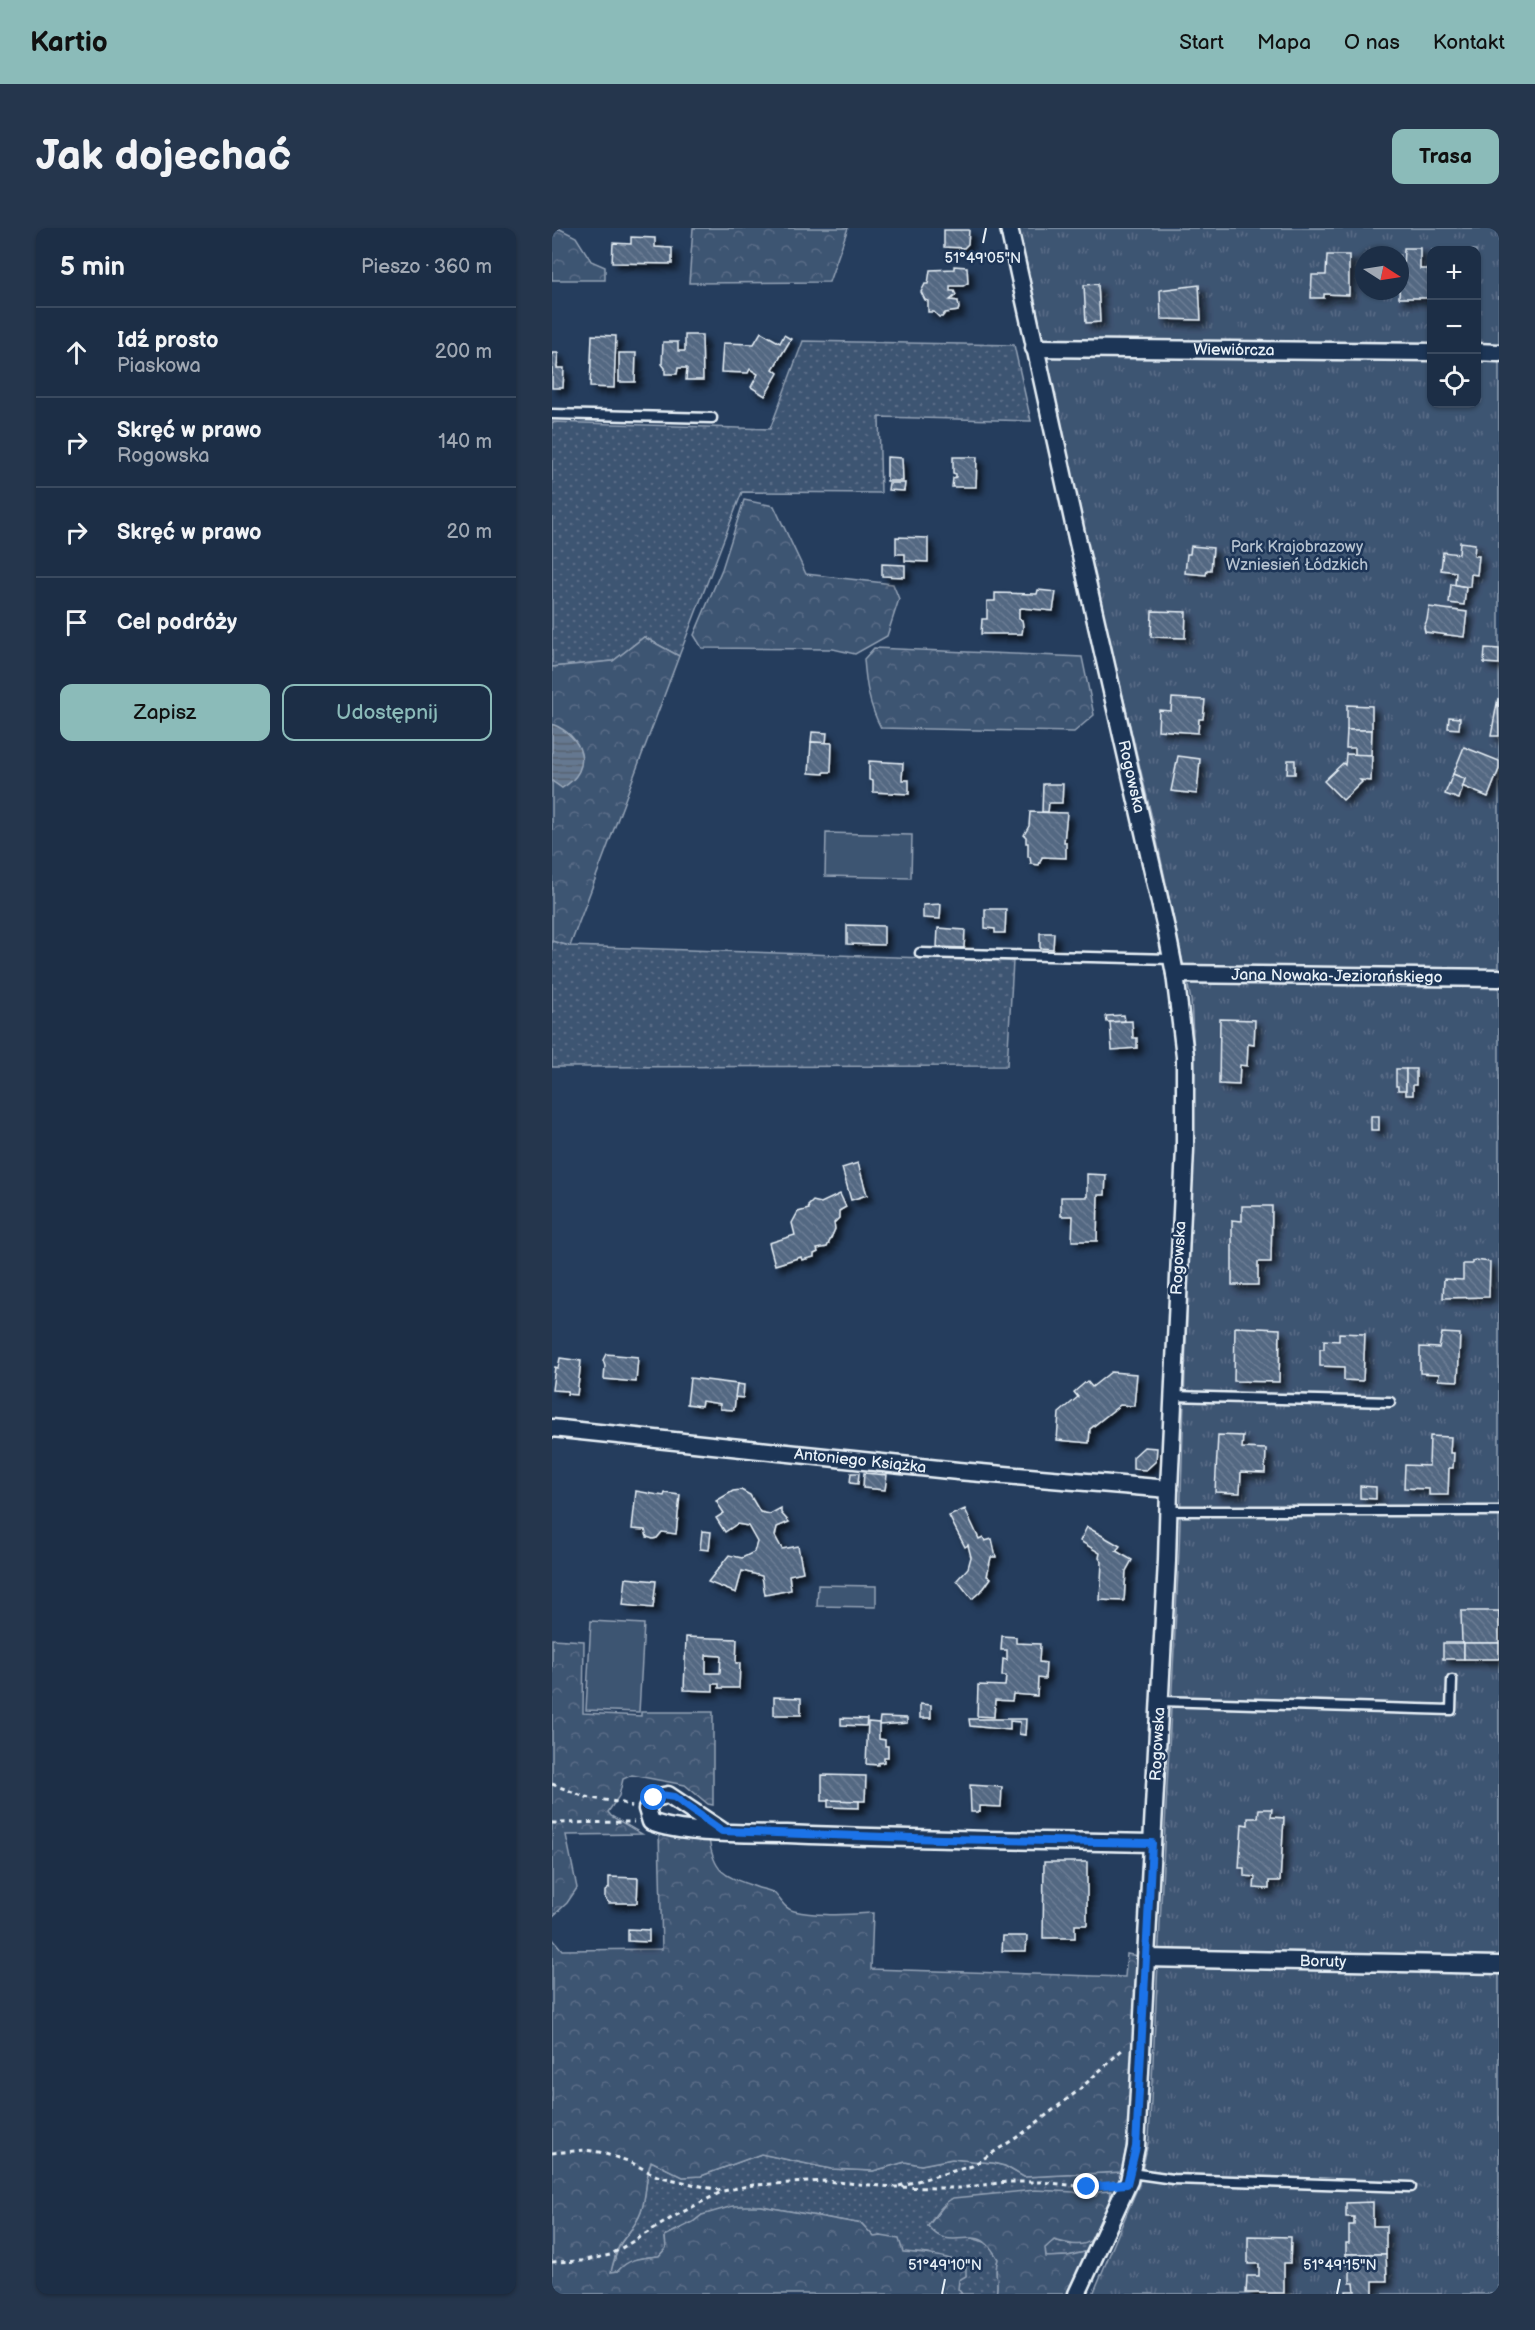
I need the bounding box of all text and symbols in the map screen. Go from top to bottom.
text: Kartio [30,26,108,59]
text: Start [1179,30,1224,55]
text: Mapa [1257,30,1311,55]
text: O nas [1344,30,1400,55]
text: Kontakt [1433,30,1505,55]
button: Trasa [1392,129,1499,184]
text: Jak dojechać [36,131,291,182]
north arrow [1355,246,1409,300]
map controls [1427,246,1481,408]
button: + [1427,246,1481,300]
text: 51°49'05"N [945,249,1021,268]
text: 5 min [60,252,125,283]
text: Pieszo · 360 m [361,255,492,279]
button: − [1427,300,1481,354]
text: Idź prosto [117,327,219,354]
icon: ahead [60,336,93,369]
text: 200 m [435,340,492,364]
street label: Wiewiórcza [1193,340,1275,360]
text: Piaskowa [117,354,201,378]
button: locate [1427,354,1481,408]
text: Skręć w prawo [117,417,262,444]
icon: right [60,426,93,459]
text: 140 m [438,430,492,454]
text: Rogowska [117,444,210,468]
icon: right [60,516,93,549]
text: Skręć w prawo [117,519,262,546]
text: 20 m [447,520,492,544]
park label: Park Krajobrazowy Wzniesień Łódzkich [1226,538,1368,575]
icon: arrive [60,606,93,639]
text: Cel podróży [117,609,237,636]
button: Zapisz [60,684,270,741]
button: Udostępnij [282,684,492,741]
street label: Rogowska [1114,738,1149,815]
street label: Jana Nowaka-Jeziorańskiego [1231,965,1443,987]
street label: Rogowska [1168,1221,1190,1295]
street label: Antoniego Książka [793,1444,927,1477]
street label: Rogowska [1147,1707,1169,1781]
route start [640,1784,666,1810]
street label: Boruty [1299,1952,1347,1971]
route end [1073,2173,1099,2199]
text: 51°49'10"N [908,2256,982,2275]
text: 51°49'15"N [1303,2256,1377,2275]

